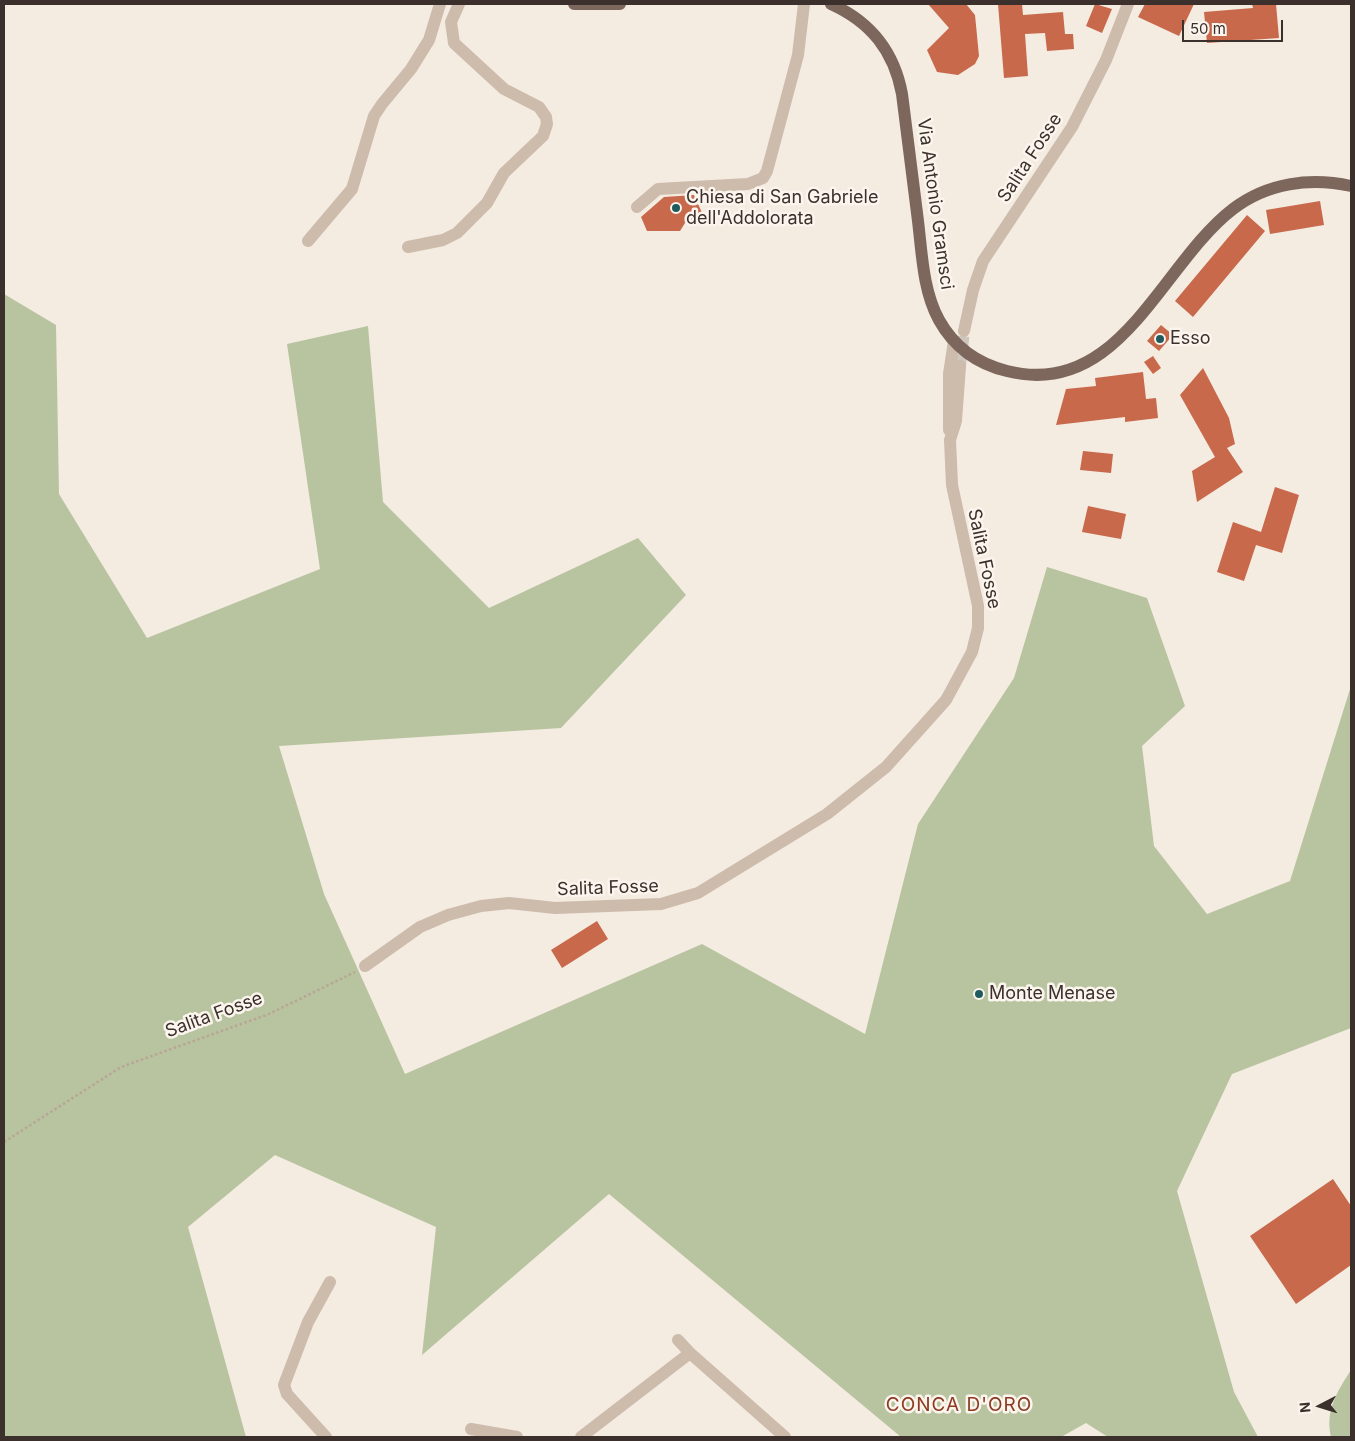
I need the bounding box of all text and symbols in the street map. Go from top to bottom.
scale bar [1185,10,1286,42]
text: 50 m [1190,19,1226,38]
street label: Salita Fosse [993,109,1067,207]
street label: Via Antonio Gramsci [912,117,958,291]
place label: Chiesa di San Gabriele dell'Addolorata [686,187,878,230]
marker: Chiesa di San Gabriele dell'Addolorata [670,202,682,214]
place label: Esso [1170,328,1211,350]
marker: Esso [1154,333,1166,345]
street label: Salita Fosse [963,507,1005,611]
street label: Salita Fosse [557,875,659,901]
place label: Monte Menase [989,983,1115,1005]
street label: Salita Fosse [163,987,265,1043]
marker: Monte Menase [973,988,985,1000]
north arrow [1295,1381,1345,1431]
district label: CONCA D'ORO [884,1394,1034,1416]
text: N [1296,1401,1313,1413]

